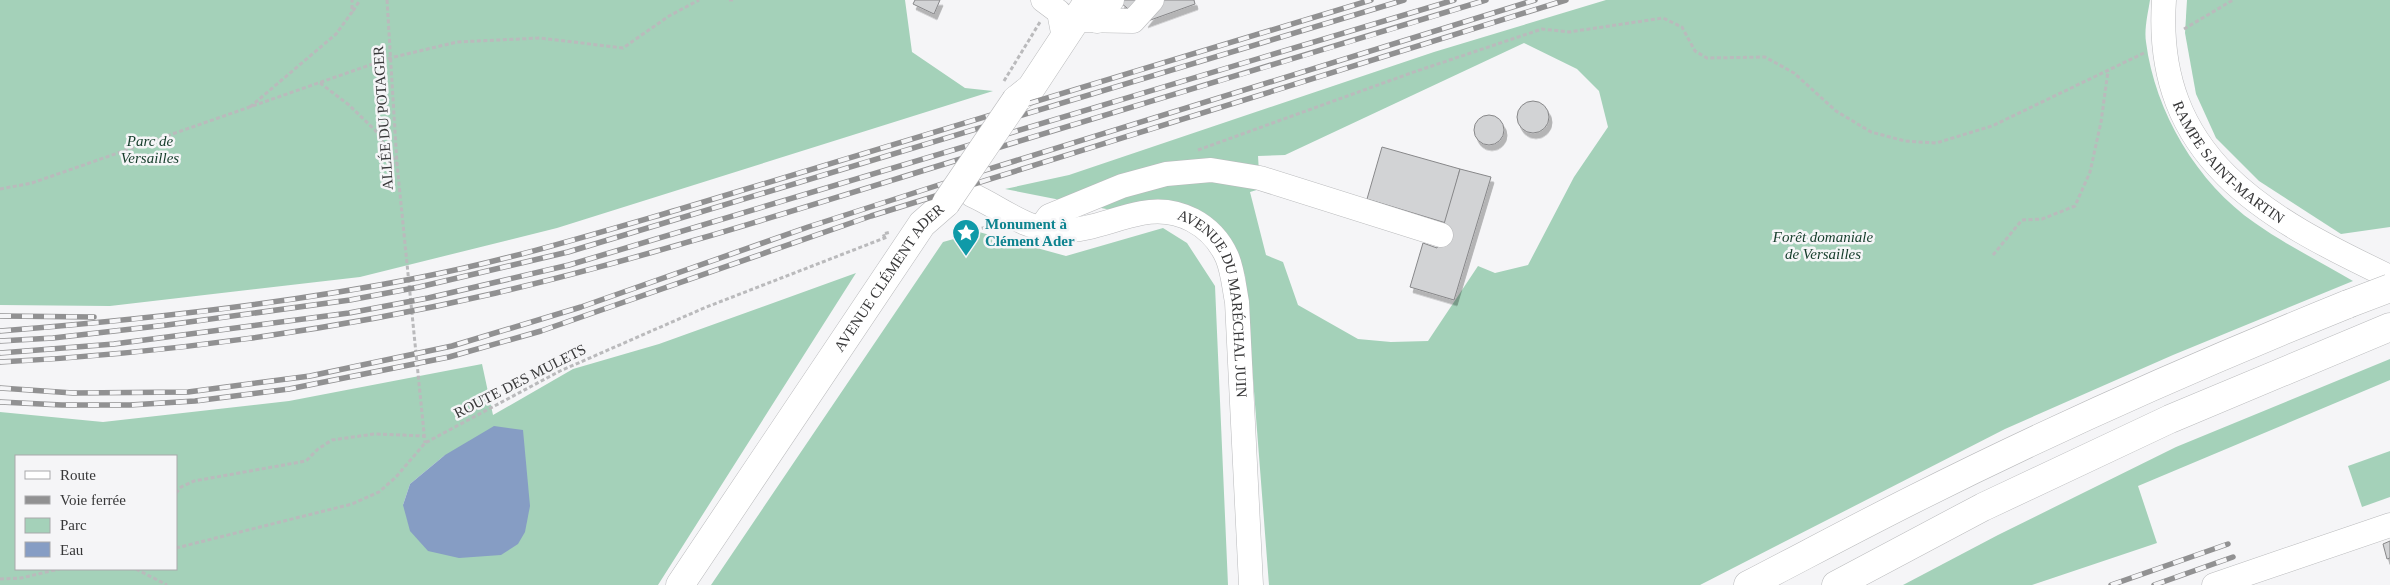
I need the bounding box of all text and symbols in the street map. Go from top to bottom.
street label: ALLÉE DU POTAGER [370,45,396,191]
street label: RAMPE SAINT-MARTIN [2170,99,2287,227]
park label: Parc de Versailles [121,133,179,166]
street label: AVENUE CLÉMENT ADER [831,201,947,354]
street label: AVENUE DU MARÉCHAL JUIN [1175,207,1250,398]
place label: Monument à Clément Ader [985,216,1075,249]
place icon: Monument à Clément Ader [951,218,981,257]
park label: Forêt domaniale de Versailles [1772,229,1874,262]
street label: ROUTE DES MULETS [451,341,589,421]
legend [15,455,178,570]
text: Route [60,467,96,483]
text: Voie ferrée [60,492,126,508]
text: Parc [60,517,87,533]
text: Eau [60,542,84,558]

